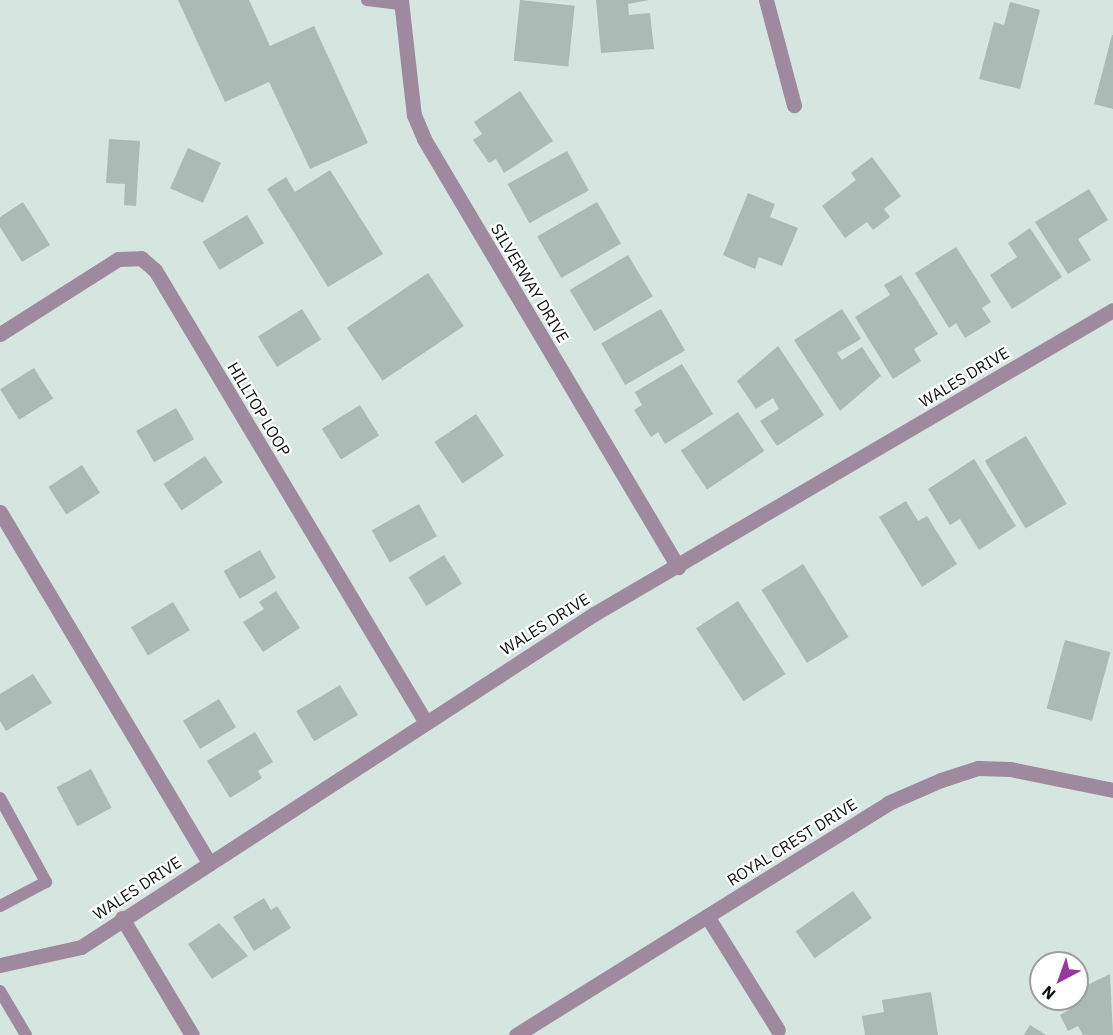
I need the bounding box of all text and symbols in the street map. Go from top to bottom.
street label: SILVERWAY DRIVE [487,220,573,346]
street label: WALES DRIVE [916,343,1012,411]
street label: HILLTOP LOOP [223,359,295,459]
street label: WALES DRIVE [497,589,593,659]
street label: ROYAL CREST DRIVE [723,794,861,890]
street label: WALES DRIVE [89,852,185,924]
north arrow [1029,951,1089,1011]
text: N [1038,982,1059,1004]

